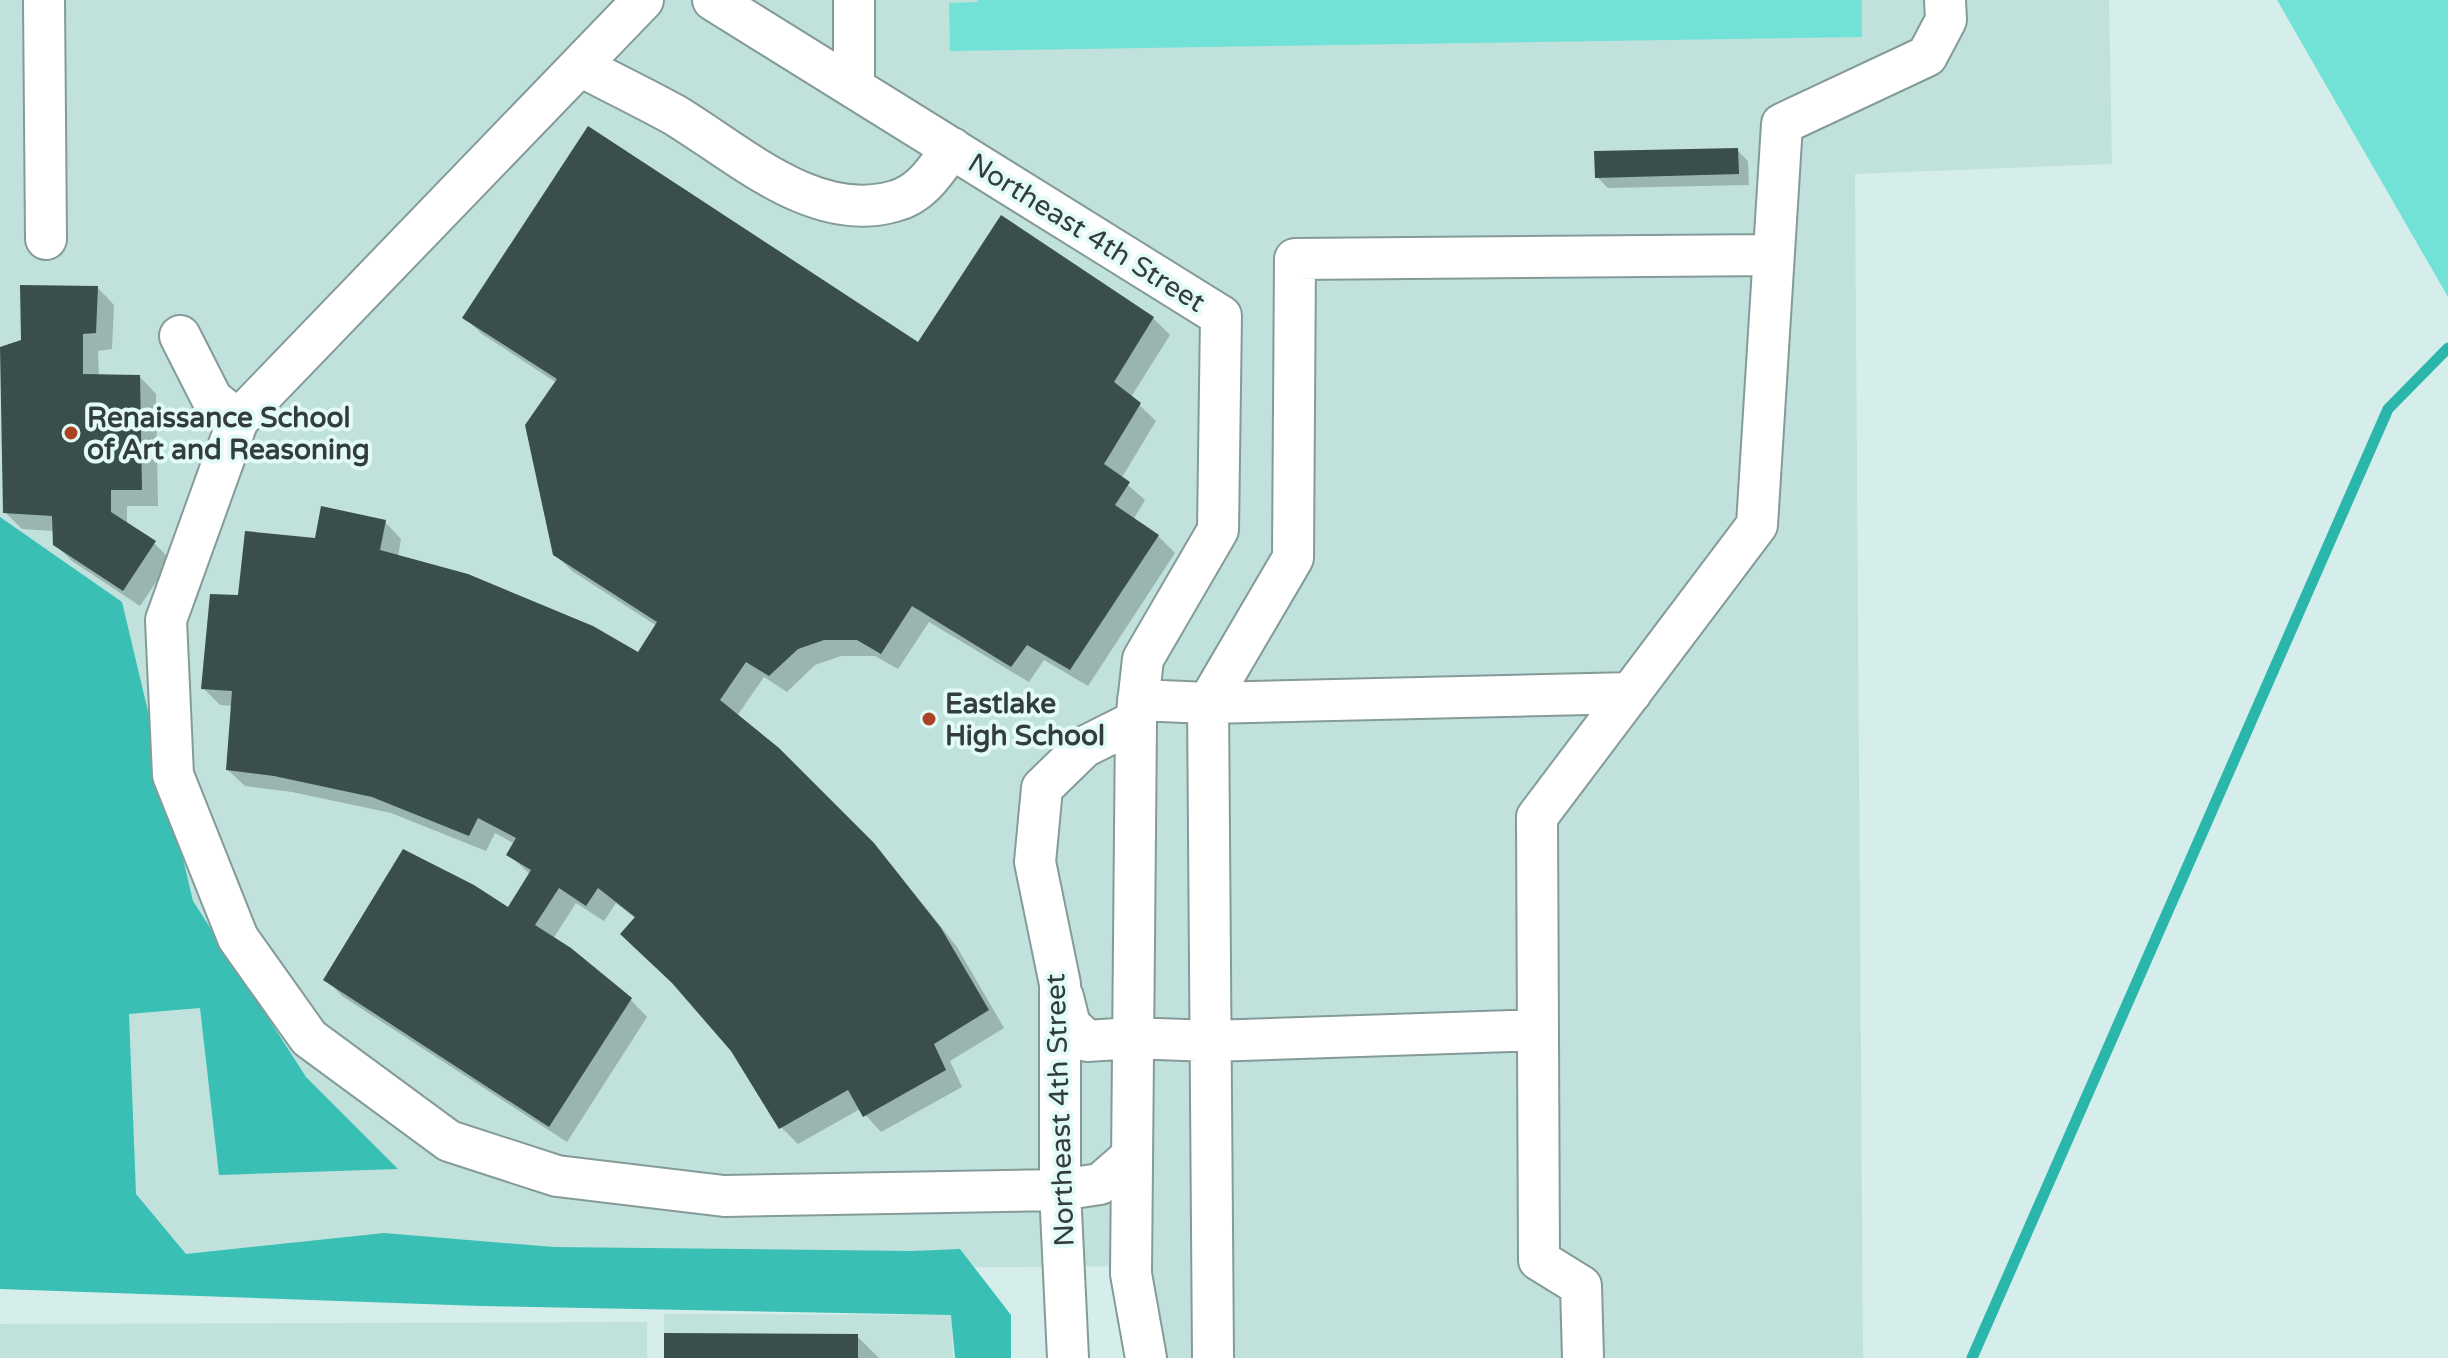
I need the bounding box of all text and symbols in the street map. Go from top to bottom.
street label: Northeast 4th Street [962,146,1212,320]
place label: Renaissance School of Art and Reasoning [87,401,370,467]
marker: Renaissance School of Art and Reasoning [62,424,80,442]
place label: Eastlake High School [945,687,1105,753]
marker: Eastlake High School [920,710,938,728]
street label: Northeast 4th Street [1038,973,1082,1247]

